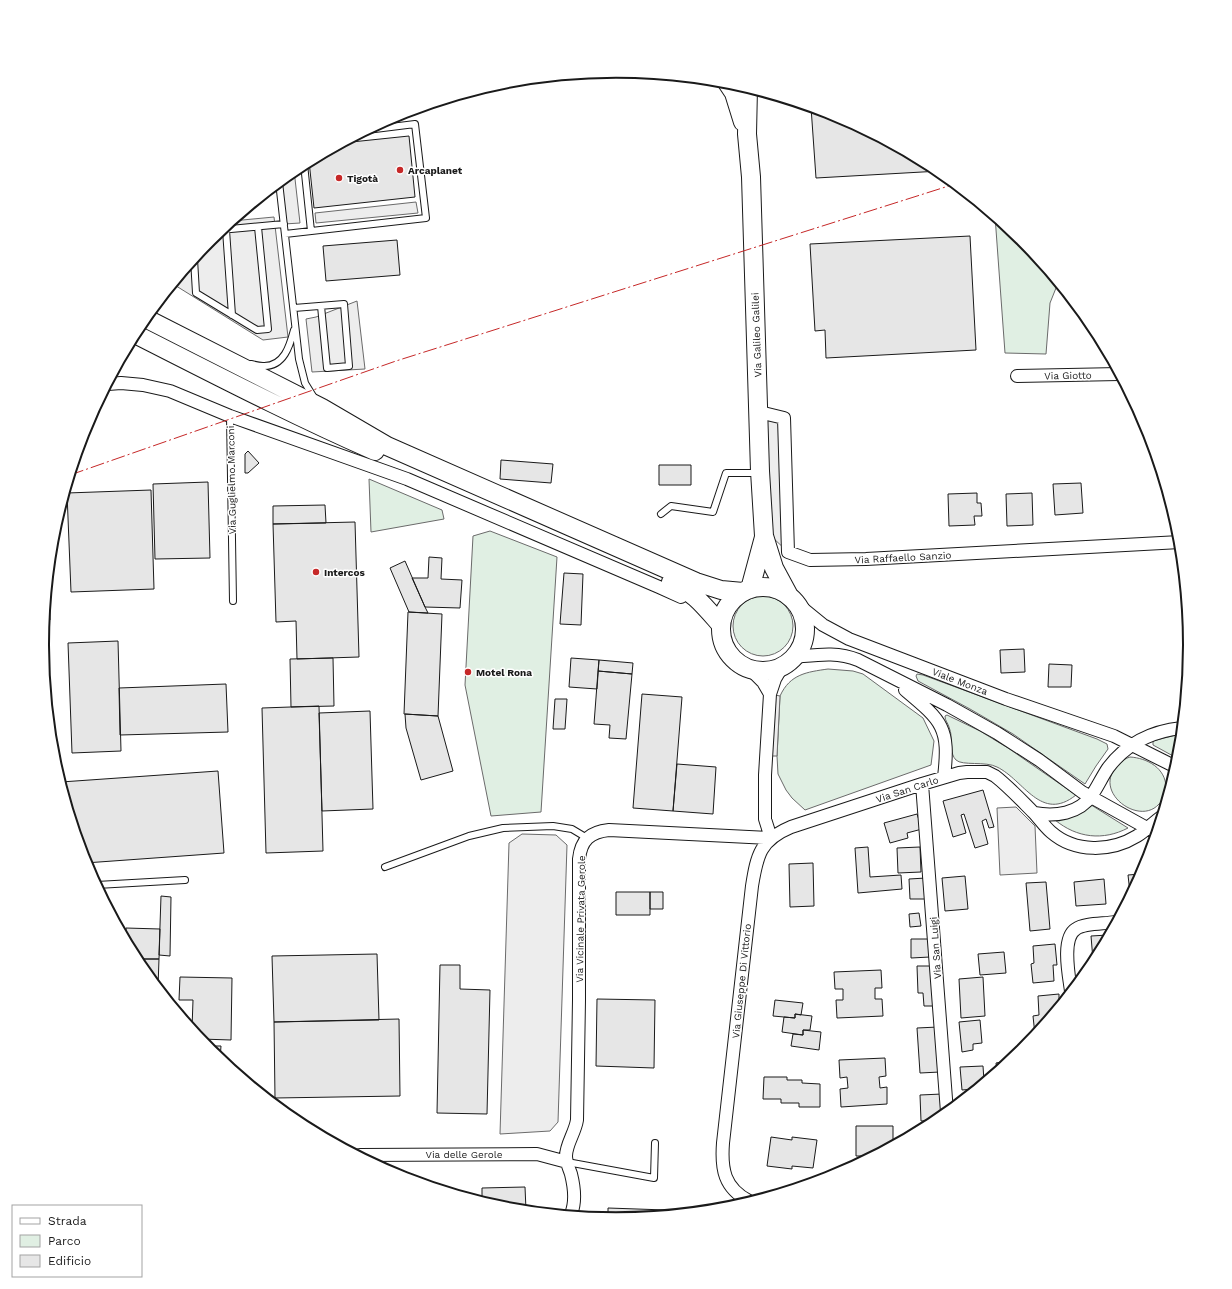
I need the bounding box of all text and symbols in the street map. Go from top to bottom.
marker: Arcaplanet [395,165,405,175]
place label: Arcaplanet [408,165,463,176]
marker: Tigotà [334,173,344,183]
place label: Tigotà [347,173,378,184]
street label: Via Galileo Galilei [750,292,763,378]
street label: Via Giotto [1044,370,1092,381]
street label: Via Guglielmo Marconi [225,426,238,534]
street label: Via Raffaello Sanzio [854,549,952,566]
marker: Intercos [311,567,321,577]
place label: Intercos [324,567,365,578]
street label: Viale Monza [930,666,989,697]
marker: Motel Rona [463,667,473,677]
place label: Motel Rona [476,667,532,678]
street label: Via San Carlo [874,774,940,805]
street label: Via Vicinale Privata Gerole [574,855,587,983]
street label: Via San Luigi [928,917,943,979]
street label: Via Giuseppe Di Vittorio [730,923,753,1039]
street label: Via delle Gerole [425,1149,503,1160]
legend [12,1205,142,1277]
text: Strada [48,1214,87,1228]
text: Parco [48,1234,81,1248]
text: Edificio [48,1254,91,1268]

